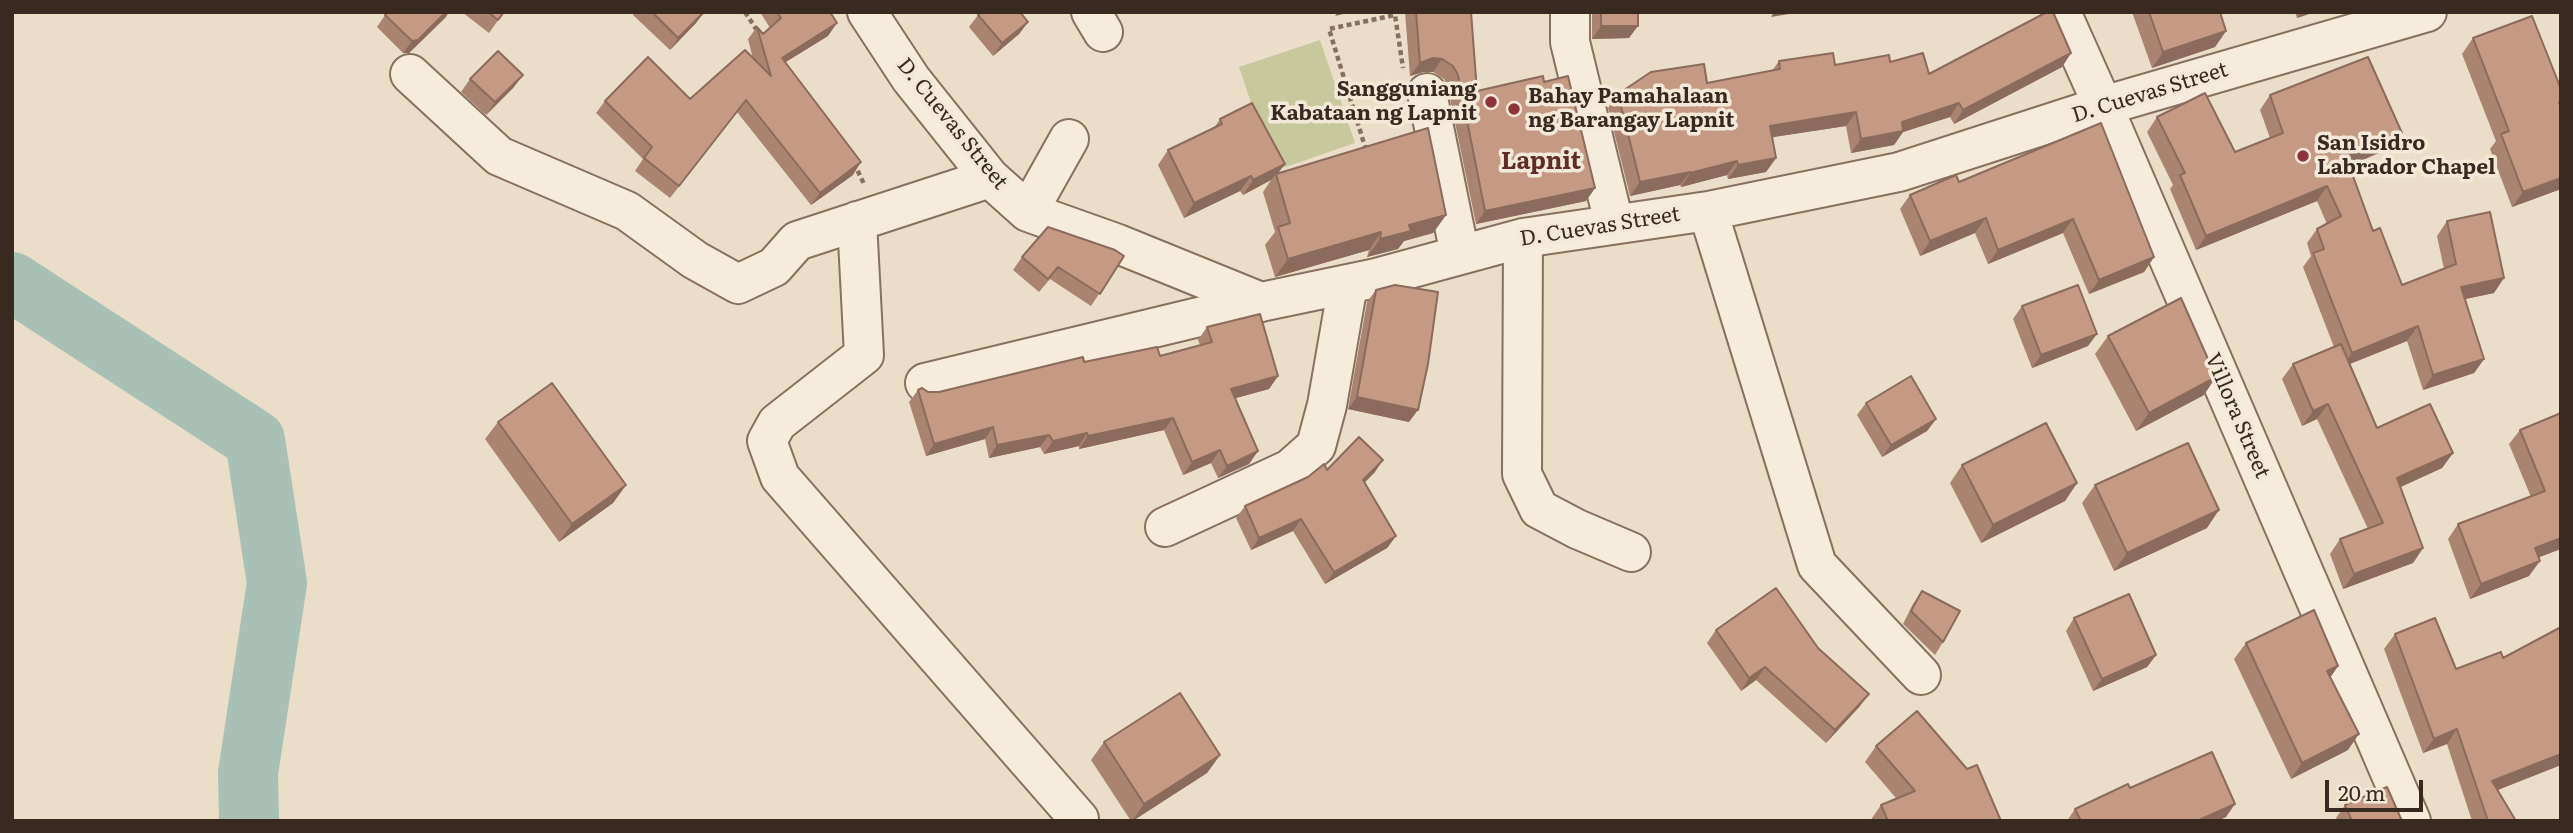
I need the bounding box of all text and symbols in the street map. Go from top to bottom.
street label: D. Cuevas Street [891,53,1013,195]
street label: D. Cuevas Street [2069,57,2231,129]
place label: Sangguniang Kabataan ng Lapnit [1270,77,1477,127]
place label: Bahay Pamahalaan ng Barangay Lapnit [1528,84,1734,134]
marker: Sangguniang Kabataan ng Lapnit [1483,94,1499,110]
marker: Bahay Pamahalaan ng Barangay Lapnit [1506,101,1522,117]
place label: San Isidro Labrador Chapel [2317,131,2496,181]
district label: Lapnit [1501,148,1581,176]
marker: San Isidro Labrador Chapel [2295,148,2311,164]
street label: D. Cuevas Street [1518,202,1682,252]
street label: Villora Street [2199,350,2275,482]
scale bar [2328,766,2426,810]
text: 20 m [2338,776,2385,807]

